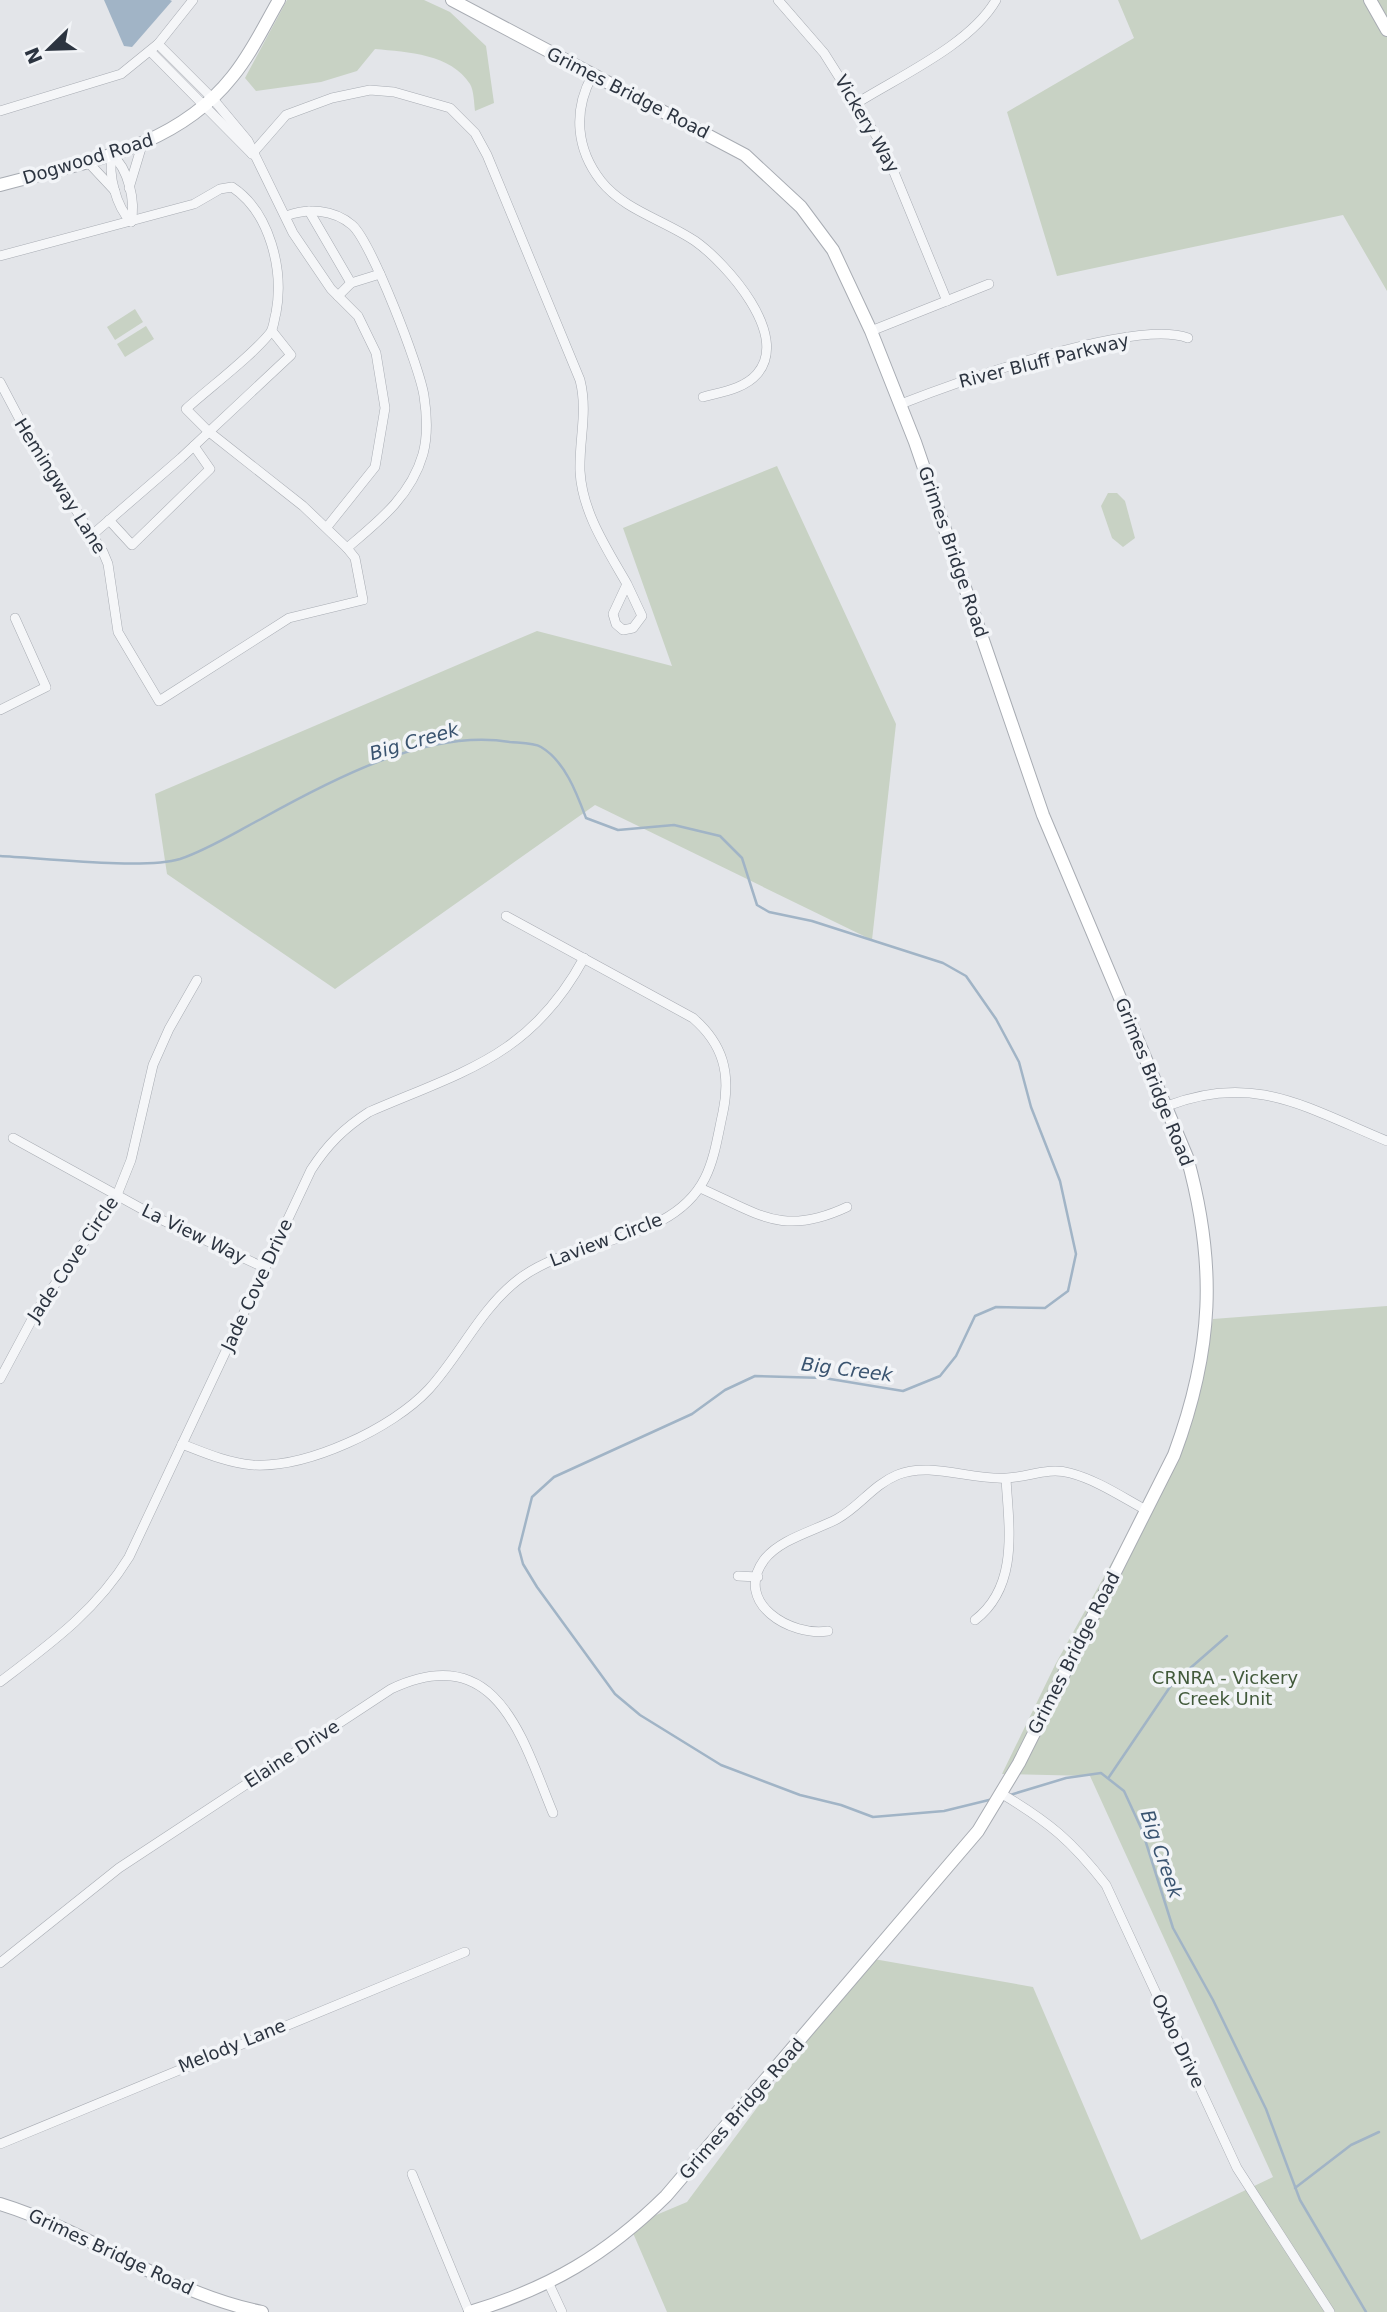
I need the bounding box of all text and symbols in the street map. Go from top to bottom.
north arrow [14,14,84,84]
street label: Grimes Bridge Road [543,42,713,143]
text: N [20,44,47,67]
street label: Vickery Way [831,71,904,177]
street label: Dogwood Road [20,129,156,188]
street label: River Bluff Parkway [957,329,1131,392]
street label: Hemingway Lane [10,414,111,557]
street label: Grimes Bridge Road [914,463,993,640]
water label: Big Creek [367,717,462,764]
street label: Grimes Bridge Road [1111,995,1198,1169]
street label: Jade Cove Circle [22,1192,122,1326]
street label: La View Way [139,1199,250,1268]
street label: Laview Circle [547,1208,665,1271]
street label: Jade Cove Drive [216,1215,296,1355]
water label: Big Creek [800,1352,895,1386]
street label: Grimes Bridge Road [1023,1568,1124,1738]
park label: CRNRA - Vickery Creek Unit [1152,1667,1298,1709]
street label: Elaine Drive [240,1715,343,1792]
water label: Big Creek [1137,1807,1188,1902]
street label: Oxbo Drive [1148,1991,1209,2091]
street label: Melody Lane [175,2014,289,2077]
street label: Grimes Bridge Road [675,2034,808,2183]
street label: Grimes Bridge Road [25,2204,197,2299]

